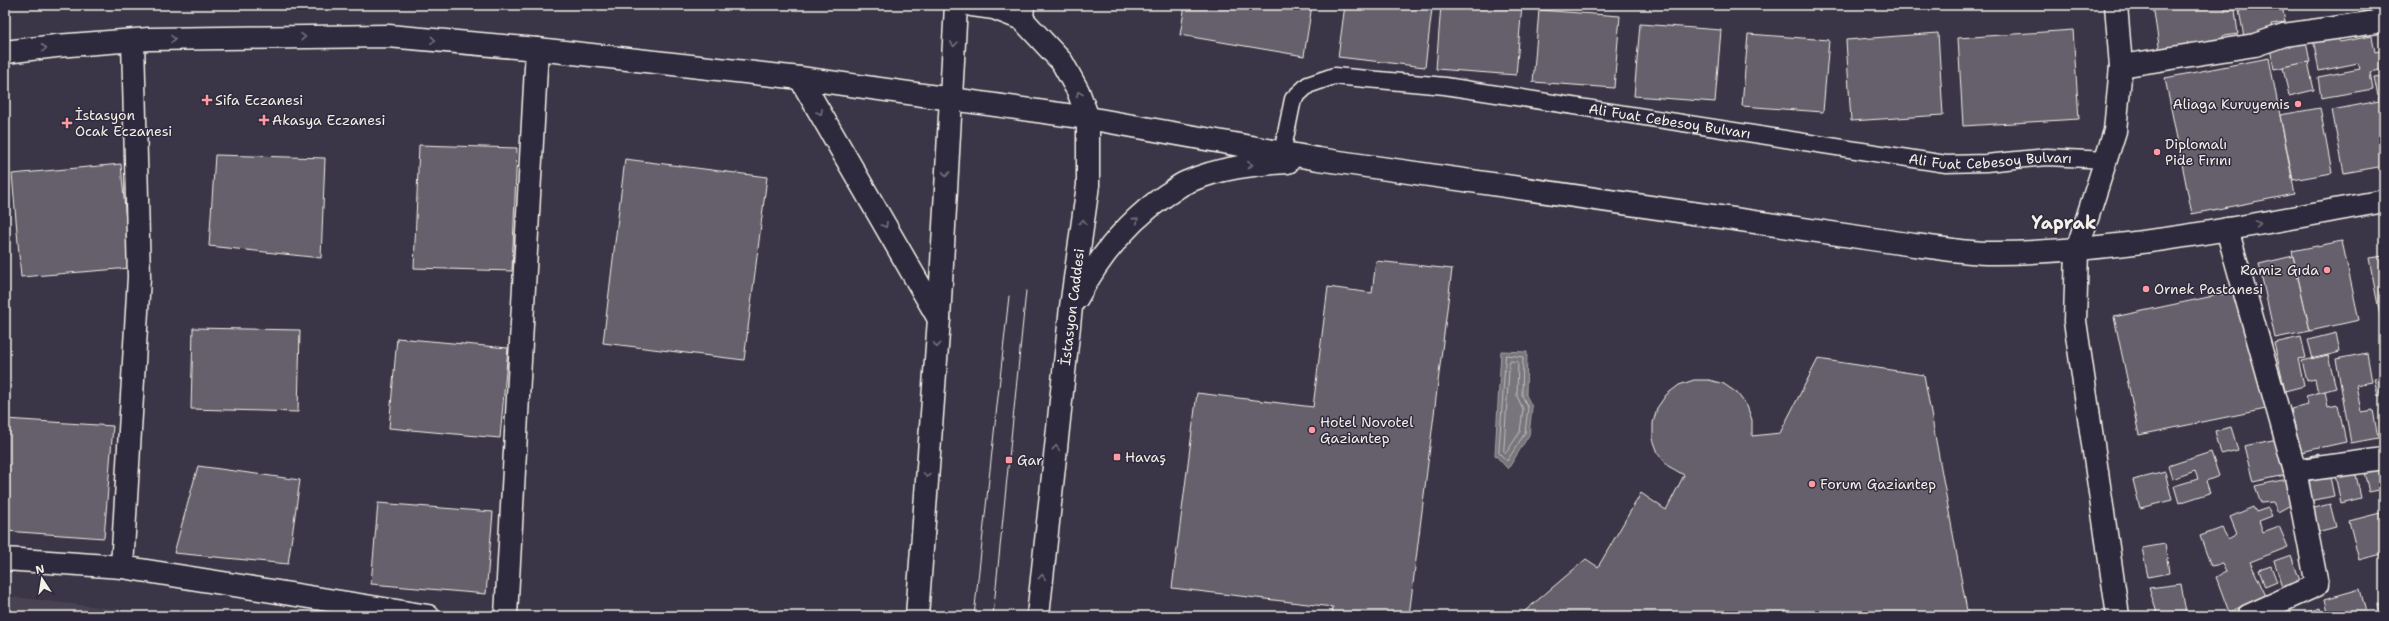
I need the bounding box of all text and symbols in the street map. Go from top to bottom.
one-way arrow [300,33,306,41]
one-way arrow [170,35,176,43]
one-way arrow [430,35,436,44]
one-way arrow [949,41,958,47]
one-way arrow [41,43,47,52]
one-way arrow [1075,90,1083,97]
place label: Sifa Eczanesi [215,91,303,109]
marker: Sifa Eczanesi [202,95,212,105]
place label: Aliaga Kuruyemis [2173,95,2290,113]
street label: Ali Fuat Cebesoy Bulvarı [1587,99,1752,142]
marker: Aliaga Kuruyemis [2293,99,2303,109]
place label: İstasyon Ocak Eczanesi [75,106,172,140]
one-way arrow [815,108,822,115]
place label: Akasya Eczanesi [272,111,385,129]
marker: Akasya Eczanesi [259,115,269,125]
marker: İstasyon Ocak Eczanesi [62,118,72,128]
place label: Diplomalı Pide Fırını [2165,135,2231,169]
marker: Diplomalı Pide Fırını [2152,147,2162,157]
street label: Ali Fuat Cebesoy Bulvarı [1907,148,2073,173]
one-way arrow [1247,160,1253,169]
one-way arrow [942,171,951,177]
district label: Yaprak [2032,211,2096,235]
one-way arrow [1131,218,1138,225]
one-way arrow [1078,219,1087,225]
one-way arrow [2255,220,2262,229]
one-way arrow [880,221,887,228]
street label: İstasyon Caddesi [1056,247,1088,367]
place label: Ramiz Gıda [2240,261,2319,279]
marker: Ramiz Gıda [2322,265,2332,275]
place label: Ornek Pastanesi [2154,280,2263,298]
marker: Ornek Pastanesi [2141,284,2151,294]
one-way arrow [932,342,941,348]
place label: Hotel Novotel Gaziantep [1320,413,1414,447]
marker: Hotel Novotel Gaziantep [1307,425,1317,435]
one-way arrow [1051,445,1060,451]
place label: Havaş [1125,448,1166,466]
place label: Gar [1017,451,1043,469]
marker: Havaş [1112,452,1122,462]
marker: Gar [1004,455,1014,465]
one-way arrow [923,472,932,478]
place label: Forum Gaziantep [1820,475,1936,493]
marker: Forum Gaziantep [1807,479,1817,489]
north arrow [22,559,62,599]
text: N [34,561,46,578]
one-way arrow [1037,574,1046,580]

